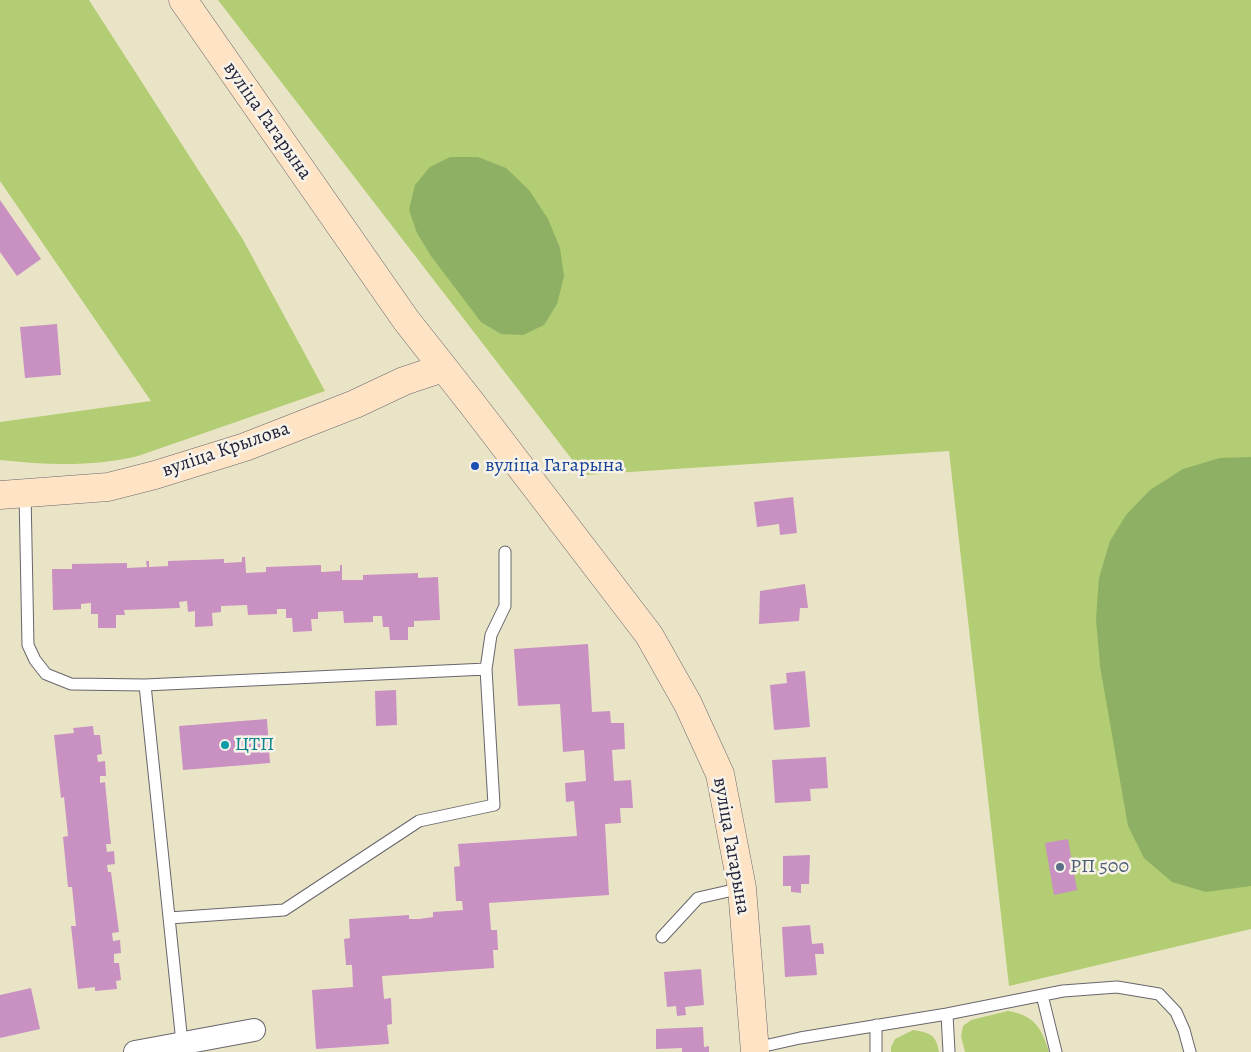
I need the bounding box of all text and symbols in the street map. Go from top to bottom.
street label: вуліца Гагарына [217,57,317,185]
street label: вуліца Крылова [159,417,293,483]
place label: вуліца Гагарына [485,454,624,478]
marker: вуліца Гагарына [469,460,481,472]
place label: ЦТП [235,733,274,757]
marker: ЦТП [219,739,231,751]
street label: вуліца Гагарына [707,776,755,916]
place label: РП 500 [1070,855,1129,879]
marker: РП 500 [1054,861,1066,873]

